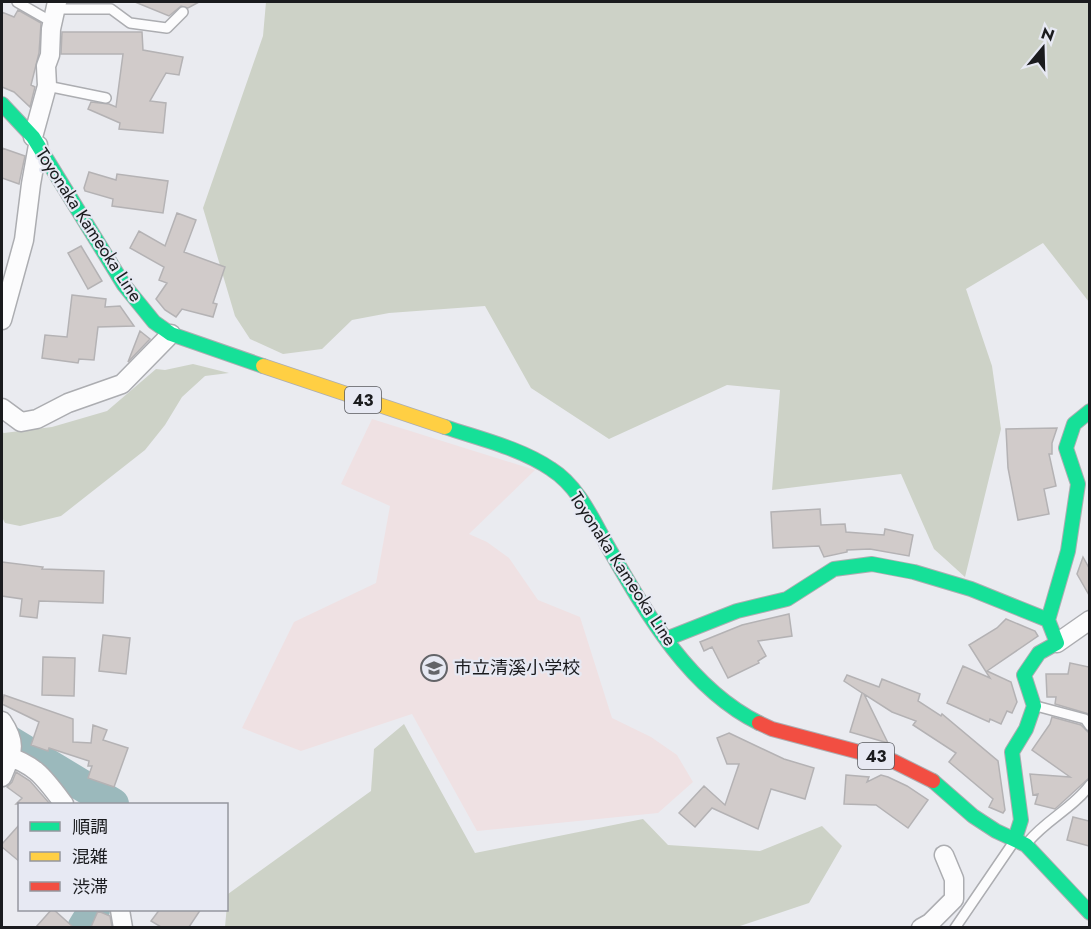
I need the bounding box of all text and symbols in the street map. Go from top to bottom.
north arrow [1013,18,1073,78]
text: N [1038,21,1057,47]
street label: Toyonaka Kameoka Line [29,143,149,307]
road number: 43 [345,387,381,413]
street label: Toyonaka Kameoka Line [563,487,683,651]
school or university icon: 市立清溪小学校 [419,653,449,683]
place label: 市立清溪小学校 [454,655,580,681]
road number: 43 [858,743,894,769]
legend [18,803,228,911]
text: 順調 [72,814,108,840]
text: 混雑 [72,844,108,870]
text: 渋滞 [72,874,108,900]

